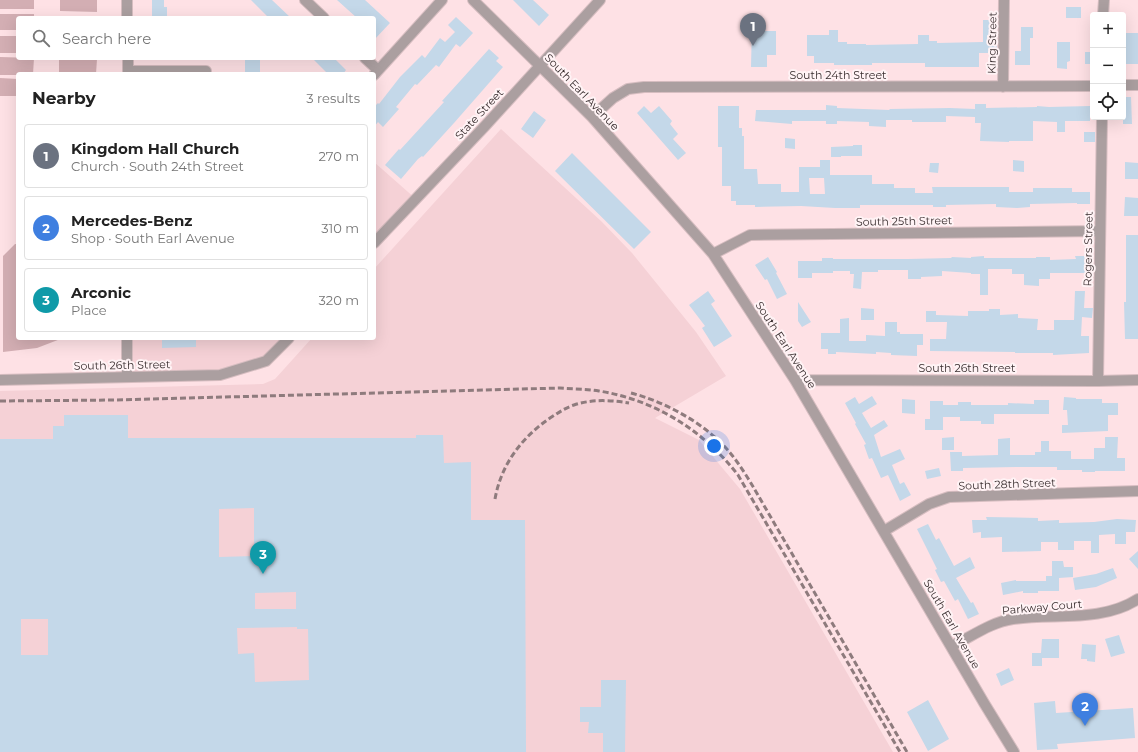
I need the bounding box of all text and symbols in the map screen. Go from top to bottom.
street label: King Street [984,11,1000,74]
map controls [1090,12,1126,120]
button: + [1090,12,1126,48]
pin: 1 [740,13,766,46]
search box [16,16,376,60]
icon: search [30,27,52,49]
text: Search here [62,29,151,48]
button: − [1090,48,1126,84]
street label: South Earl Avenue [542,51,622,134]
street label: South 24th Street [789,68,887,82]
button: locate [1090,84,1126,120]
street label: State Street [452,85,506,142]
text: Nearby [32,88,96,108]
text: 3 results [306,90,360,106]
text: Kingdom Hall Church [71,139,239,158]
text: 1 [43,148,49,164]
text: 270 m [318,148,359,164]
text: Church · South 24th Street [71,158,244,174]
text: Mercedes-Benz [71,211,192,230]
street label: Rogers Street [1080,211,1096,287]
street label: South 25th Street [856,213,953,229]
text: 2 [42,220,50,236]
text: 310 m [321,220,359,236]
text: Shop · South Earl Avenue [71,230,235,246]
text: Arconic [71,283,131,302]
text: 3 [42,292,50,308]
text: 320 m [319,292,359,308]
street label: South Earl Avenue [753,299,820,392]
text: Place [71,302,107,318]
street label: South 26th Street [73,357,171,373]
street label: South 26th Street [919,361,1016,375]
your location [704,436,724,456]
street label: South 28th Street [958,475,1056,493]
pin: 3 [250,541,276,574]
street label: South Earl Avenue [921,577,984,672]
street label: Parkway Court [1001,596,1083,617]
pin: 2 [1072,693,1098,726]

